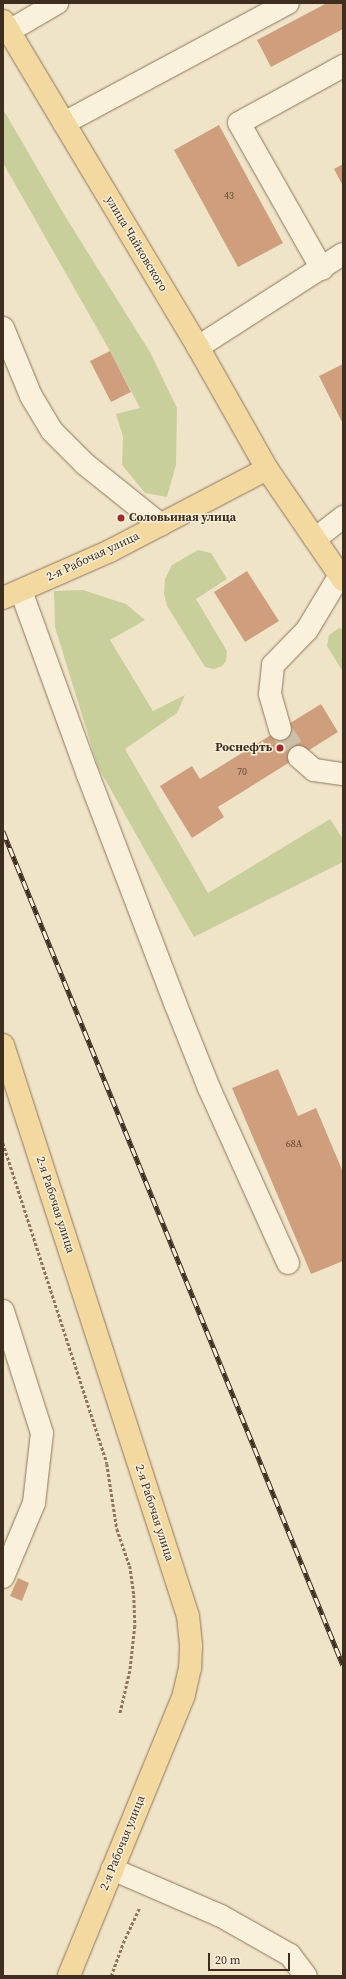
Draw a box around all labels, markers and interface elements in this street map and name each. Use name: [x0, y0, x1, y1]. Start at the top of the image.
house number: 43: [224, 190, 234, 202]
street label: улица Чайковского: [102, 194, 170, 294]
place label: Соловьиная улица: [129, 511, 236, 525]
marker: Соловьиная улица: [116, 513, 126, 523]
street label: 2-я Рабочая улица: [44, 529, 142, 585]
place label: Роснефть: [215, 741, 272, 755]
marker: Роснефть: [275, 743, 285, 753]
house number: 70: [237, 766, 247, 778]
house number: 68А: [286, 1138, 302, 1150]
street label: 2-я Рабочая улица: [33, 1155, 77, 1255]
street label: 2-я Рабочая улица: [132, 1463, 176, 1563]
street label: 2-я Рабочая улица: [97, 1794, 149, 1892]
scale bar: [210, 1945, 292, 1971]
text: 20 m: [215, 1952, 241, 1968]

